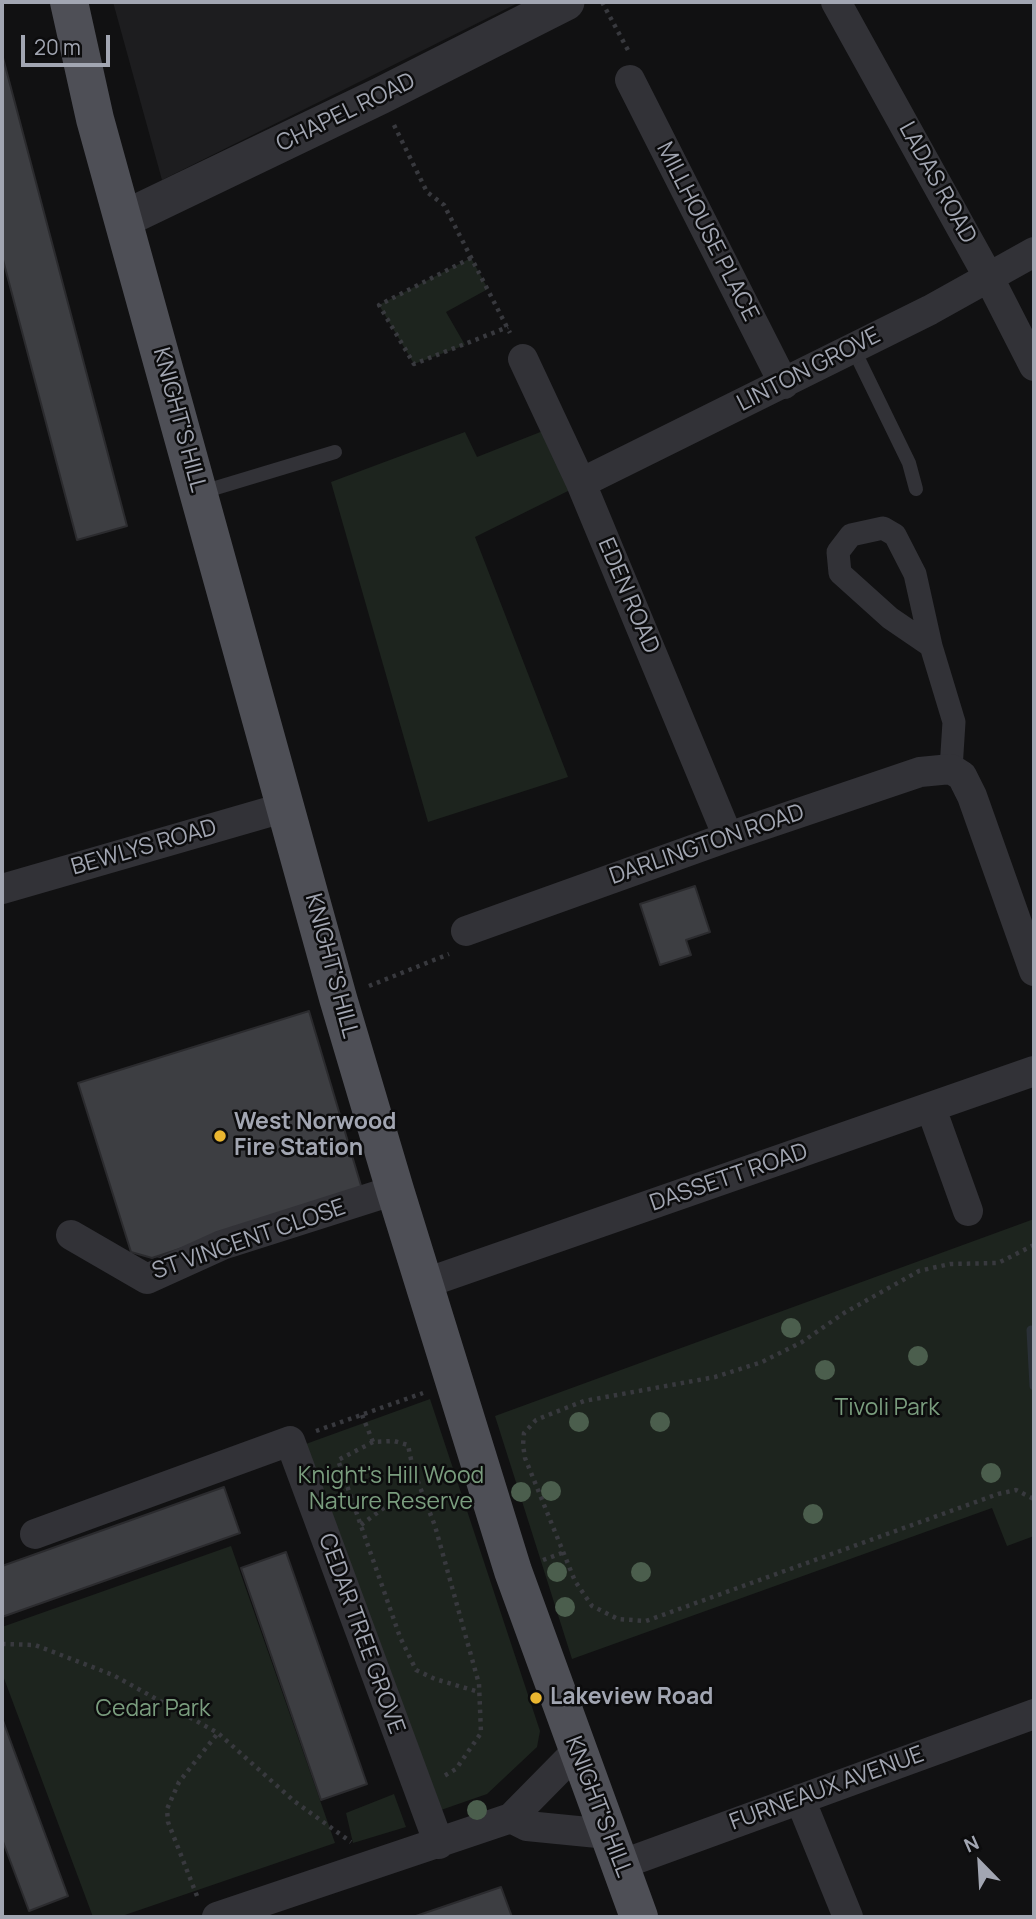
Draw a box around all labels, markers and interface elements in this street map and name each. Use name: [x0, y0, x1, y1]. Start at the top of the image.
scale bar: [24, 21, 114, 65]
text: 20 m: [34, 33, 81, 61]
street label: CHAPEL ROAD: [272, 68, 420, 158]
street label: LADAS ROAD: [892, 117, 982, 249]
street label: MILLHOUSE PLACE: [650, 138, 764, 326]
street label: LINTON GROVE: [733, 322, 885, 418]
street label: KNIGHT'S HILL: [146, 345, 212, 495]
street label: EDEN ROAD: [591, 534, 665, 658]
street label: DARLINGTON ROAD: [606, 799, 808, 891]
street label: BEWLYS ROAD: [68, 814, 220, 882]
street label: KNIGHT'S HILL: [298, 891, 364, 1041]
place label: West Norwood Fire Station: [234, 1109, 396, 1163]
marker: West Norwood Fire Station: [212, 1128, 228, 1144]
street label: DASSETT ROAD: [646, 1138, 812, 1218]
street label: ST VINCENT CLOSE: [149, 1194, 349, 1286]
park label: Tivoli Park: [834, 1395, 940, 1423]
park label: Knight's Hill Wood Nature Reserve: [298, 1463, 484, 1517]
street label: CEDAR TREE GROVE: [312, 1530, 410, 1738]
place label: Lakeview Road: [550, 1684, 713, 1712]
marker: Lakeview Road: [528, 1690, 544, 1706]
park label: Cedar Park: [95, 1696, 211, 1724]
street label: KNIGHT'S HILL: [559, 1733, 637, 1881]
street label: FURNEAUX AVENUE: [726, 1741, 928, 1837]
north arrow: [945, 1828, 1015, 1898]
text: N: [960, 1829, 983, 1858]

